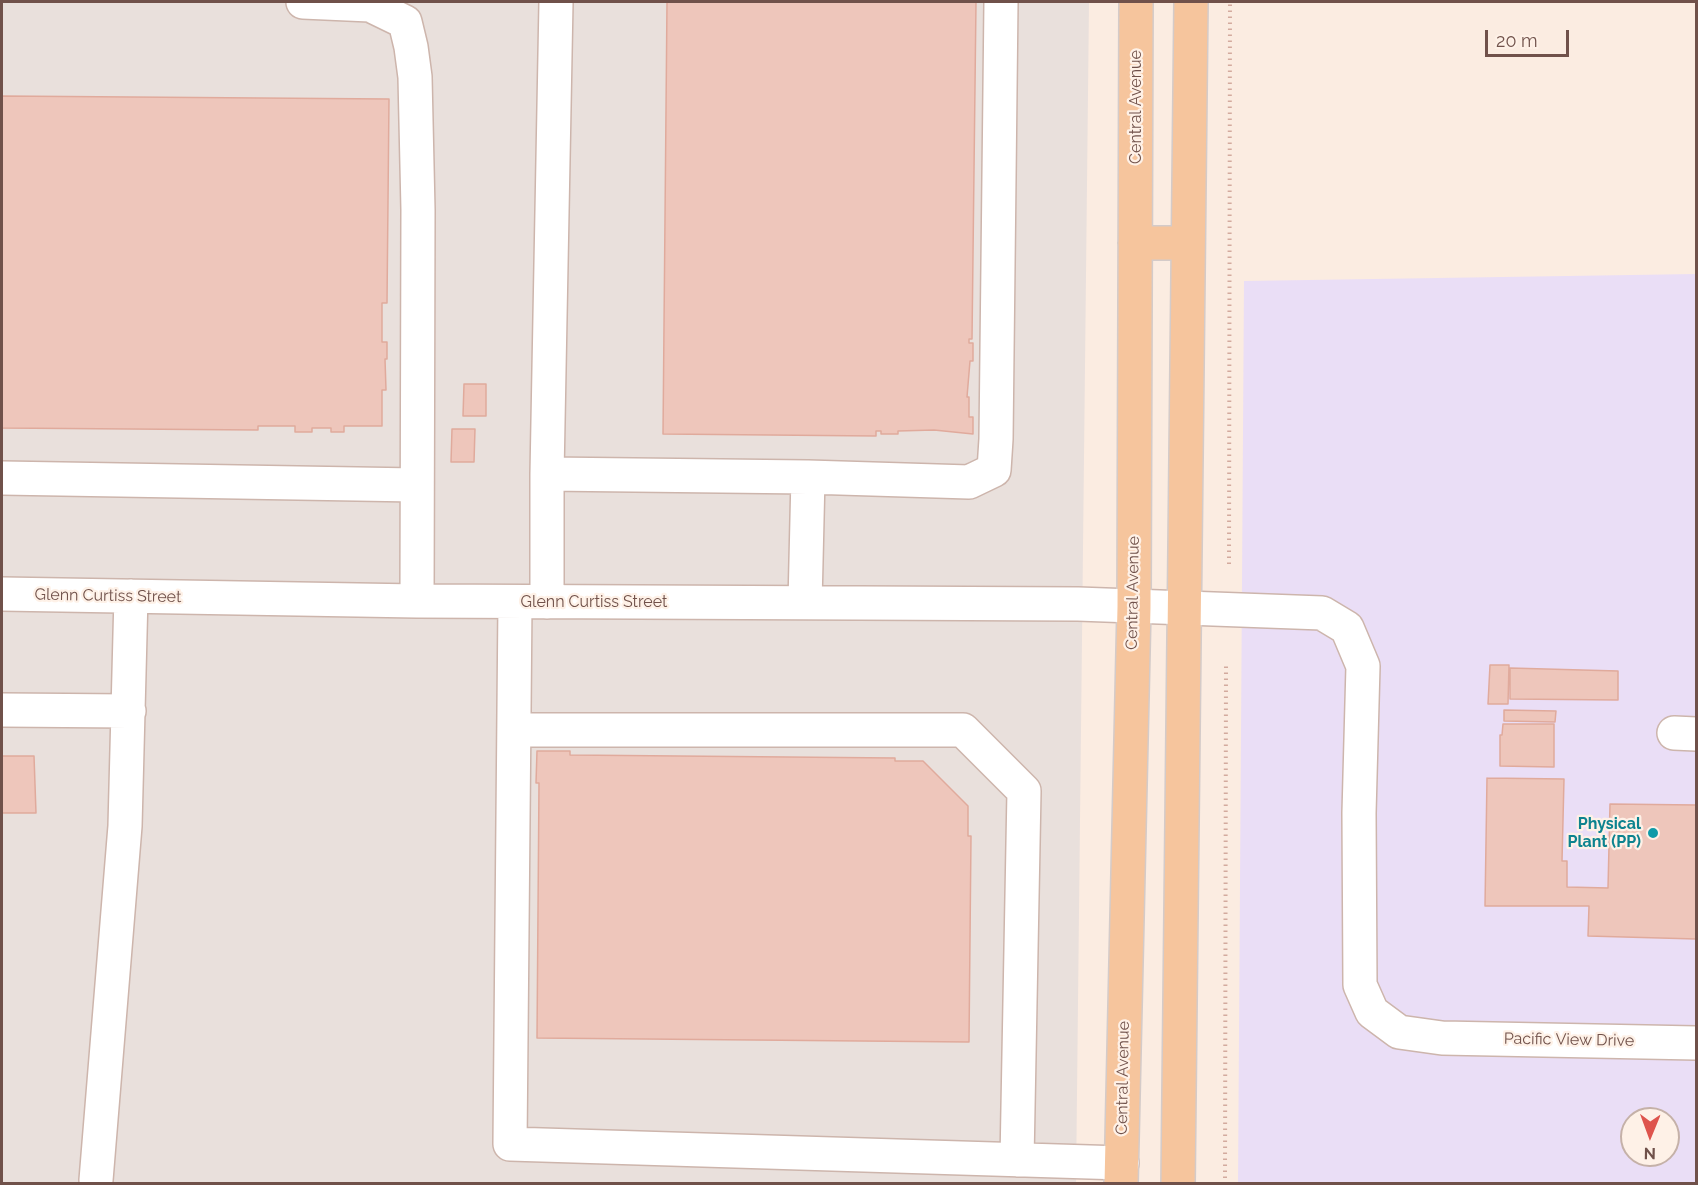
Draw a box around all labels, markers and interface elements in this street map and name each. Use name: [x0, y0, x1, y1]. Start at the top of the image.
scale bar: [1488, 18, 1572, 56]
text: 20 m: [1496, 30, 1538, 51]
street label: Central Avenue: [1126, 50, 1146, 164]
street label: Central Avenue: [1122, 536, 1144, 650]
street label: Glenn Curtiss Street: [34, 585, 182, 607]
street label: Glenn Curtiss Street: [521, 592, 667, 612]
place label: Physical Plant (PP): [1567, 814, 1641, 852]
marker: Physical Plant (PP): [1646, 826, 1660, 840]
street label: Central Avenue: [1112, 1021, 1134, 1135]
street label: Pacific View Drive: [1504, 1029, 1634, 1051]
north arrow: [1620, 1107, 1680, 1167]
text: N: [1643, 1144, 1656, 1163]

